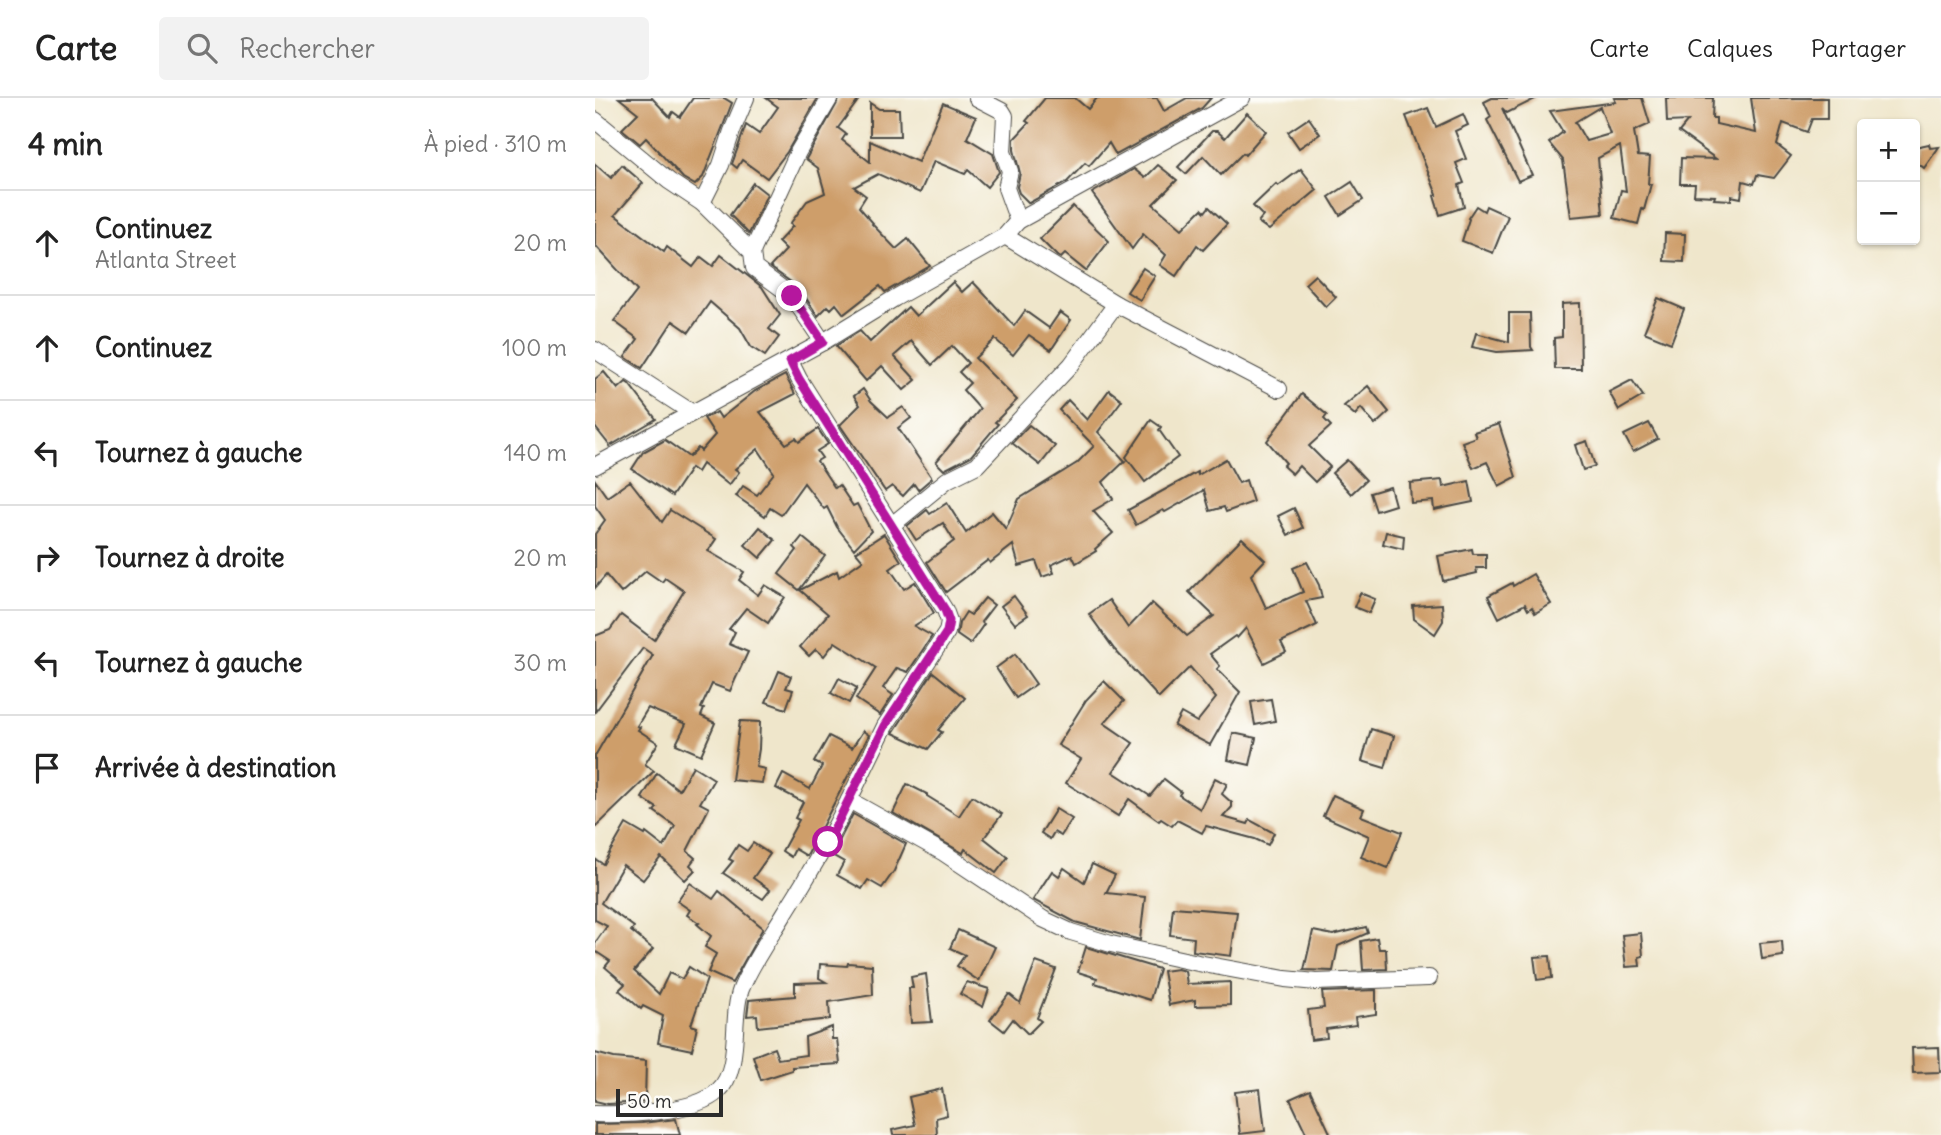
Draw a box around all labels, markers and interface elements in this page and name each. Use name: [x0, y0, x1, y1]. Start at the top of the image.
search box: [159, 17, 649, 80]
text: Carte: [35, 27, 117, 69]
icon: search: [183, 29, 221, 67]
text: Rechercher: [239, 32, 375, 65]
text: Carte: [1589, 33, 1649, 63]
text: Calques: [1687, 33, 1773, 63]
text: Partager: [1811, 33, 1906, 63]
map controls: [1857, 119, 1920, 245]
button: +: [1857, 119, 1920, 182]
text: 4 min: [28, 125, 103, 163]
text: À pied · 310 m: [424, 129, 567, 158]
button: −: [1857, 182, 1920, 245]
text: Continuez: [95, 212, 212, 245]
icon: ahead: [28, 224, 66, 262]
text: 20 m: [514, 228, 567, 257]
text: Atlanta Street: [95, 245, 236, 274]
route end: [776, 280, 807, 311]
icon: ahead: [28, 329, 66, 367]
text: Continuez: [95, 331, 212, 364]
text: 100 m: [502, 333, 567, 362]
icon: left: [28, 434, 66, 472]
text: Tournez à gauche: [95, 436, 303, 469]
text: 140 m: [504, 438, 567, 467]
icon: right: [28, 539, 66, 577]
text: Tournez à droite: [95, 541, 285, 574]
text: 20 m: [514, 543, 567, 572]
icon: left: [28, 644, 66, 682]
text: Tournez à gauche: [95, 646, 303, 679]
text: 30 m: [513, 648, 567, 677]
icon: arrive: [28, 749, 66, 787]
text: Arrivée à destination: [95, 751, 336, 784]
route start: [812, 826, 843, 857]
scale bar: [616, 1086, 723, 1118]
text: 50 m: [627, 1089, 672, 1113]

